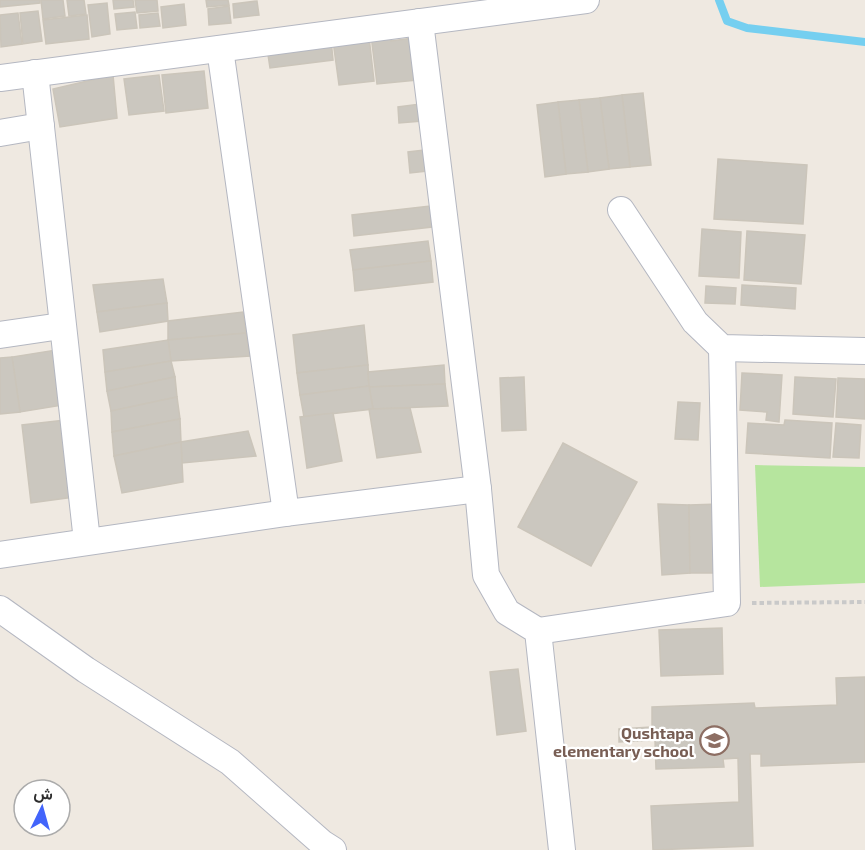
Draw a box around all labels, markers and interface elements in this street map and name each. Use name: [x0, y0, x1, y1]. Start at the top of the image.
place label: Qushtapa elementary school: [553, 723, 695, 761]
school or university icon: Qushtapa elementary school: [699, 725, 731, 757]
north arrow: [12, 778, 72, 838]
text: ش: [33, 782, 54, 804]

